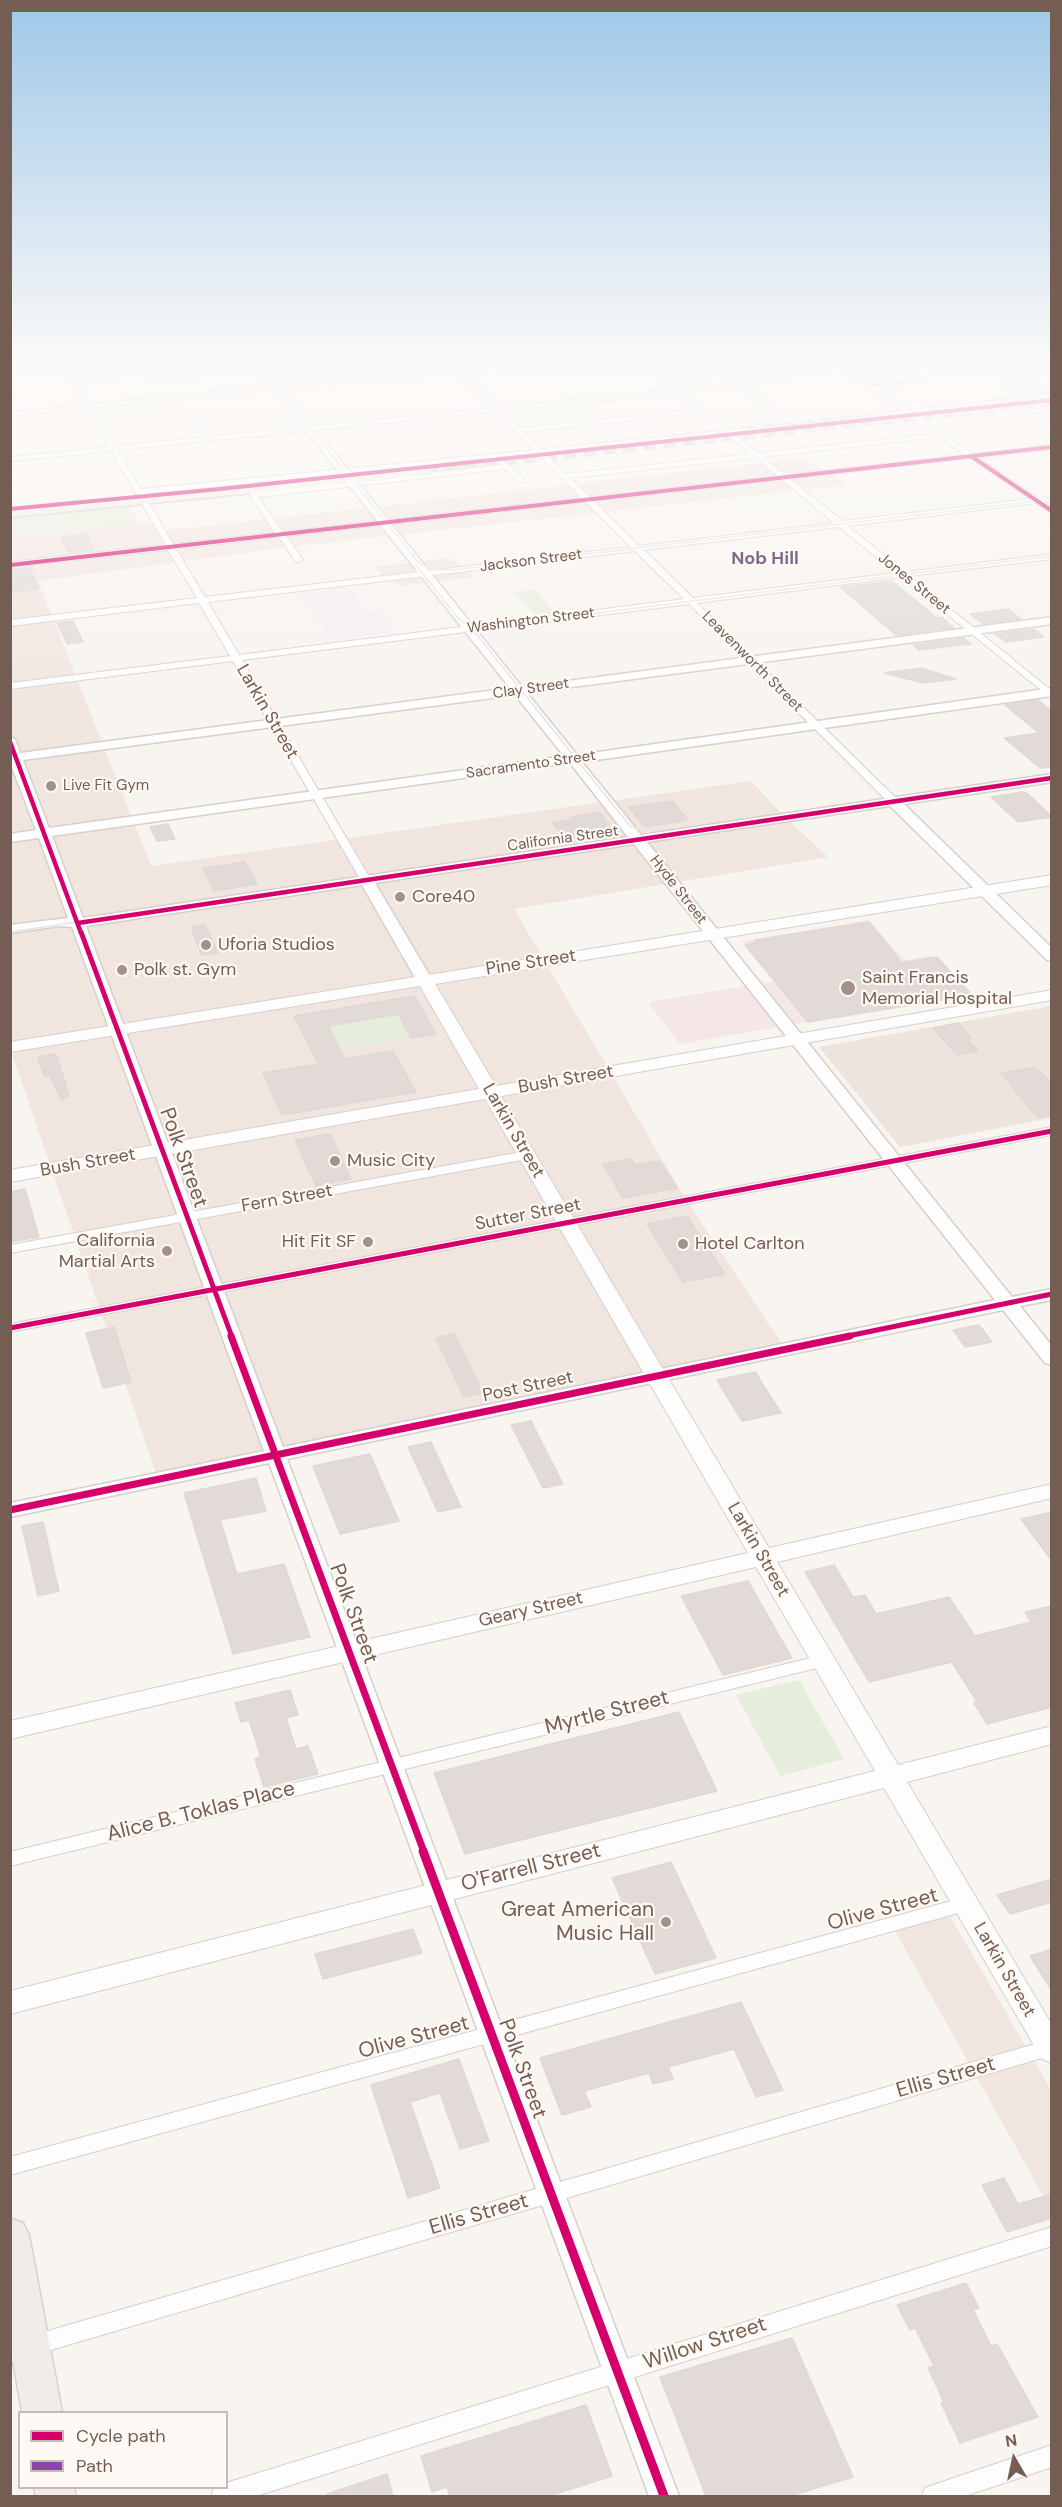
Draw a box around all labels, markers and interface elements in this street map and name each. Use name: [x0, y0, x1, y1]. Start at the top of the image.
street label: Jackson Street: [479, 546, 583, 576]
district label: Nob Hill: [731, 548, 799, 570]
street label: Jones Street: [874, 549, 954, 619]
street label: Washington Street: [466, 604, 596, 638]
street label: Leavenworth Street: [698, 608, 806, 716]
street label: Larkin Street: [231, 661, 303, 763]
street label: Clay Street: [492, 675, 570, 703]
street label: Sacramento Street: [465, 747, 597, 783]
place label: Live Fit Gym: [63, 777, 149, 795]
marker: Live Fit Gym: [44, 779, 58, 793]
street label: California Street: [506, 822, 620, 856]
street label: Hyde Street: [646, 852, 710, 928]
place label: Core40: [412, 886, 475, 908]
marker: Core40: [393, 890, 407, 904]
place label: Uforia Studios: [218, 934, 335, 956]
marker: Uforia Studios: [199, 938, 213, 952]
street label: Pine Street: [484, 945, 578, 981]
place label: Polk st. Gym: [134, 959, 236, 981]
marker: Polk st. Gym: [115, 963, 129, 977]
place label: Saint Francis Memorial Hospital: [862, 967, 1012, 1010]
marker: Saint Francis Memorial Hospital: [839, 979, 857, 997]
street label: Bush Street: [517, 1061, 615, 1099]
street label: Larkin Street: [477, 1080, 549, 1182]
street label: Polk Street: [153, 1105, 213, 1211]
street label: Bush Street: [39, 1144, 137, 1182]
place label: Music City: [347, 1150, 435, 1172]
marker: Music City: [328, 1154, 342, 1168]
street label: Fern Street: [240, 1180, 334, 1218]
street label: Sutter Street: [473, 1194, 583, 1236]
place label: California Martial Arts: [59, 1230, 155, 1272]
place label: Hit Fit SF: [282, 1231, 356, 1253]
place label: Hotel Carlton: [695, 1233, 805, 1255]
marker: Hit Fit SF: [361, 1235, 375, 1249]
marker: Hotel Carlton: [676, 1237, 690, 1251]
marker: California Martial Arts: [160, 1244, 174, 1258]
street label: Post Street: [481, 1367, 575, 1407]
street label: Larkin Street: [722, 1499, 794, 1601]
street label: Polk Street: [323, 1561, 383, 1667]
street label: Geary Street: [477, 1588, 585, 1632]
street label: Myrtle Street: [542, 1685, 672, 1741]
street label: Alice B. Toklas Place: [104, 1776, 298, 1848]
street label: O'Farrell Street: [459, 1838, 603, 1898]
street label: Olive Street: [825, 1883, 941, 1937]
place label: Great American Music Hall: [501, 1897, 654, 1947]
marker: Great American Music Hall: [659, 1915, 673, 1929]
street label: Larkin Street: [968, 1919, 1040, 2021]
street label: Olive Street: [356, 2011, 472, 2065]
street label: Polk Street: [492, 2016, 552, 2122]
street label: Ellis Street: [894, 2052, 998, 2104]
street label: Ellis Street: [427, 2189, 531, 2241]
street label: Willow Street: [640, 2312, 770, 2376]
legend: [18, 2411, 228, 2489]
text: Cycle path: [76, 2424, 166, 2448]
north arrow: [984, 2429, 1044, 2489]
text: N: [1004, 2429, 1019, 2452]
text: Path: [76, 2454, 113, 2478]

